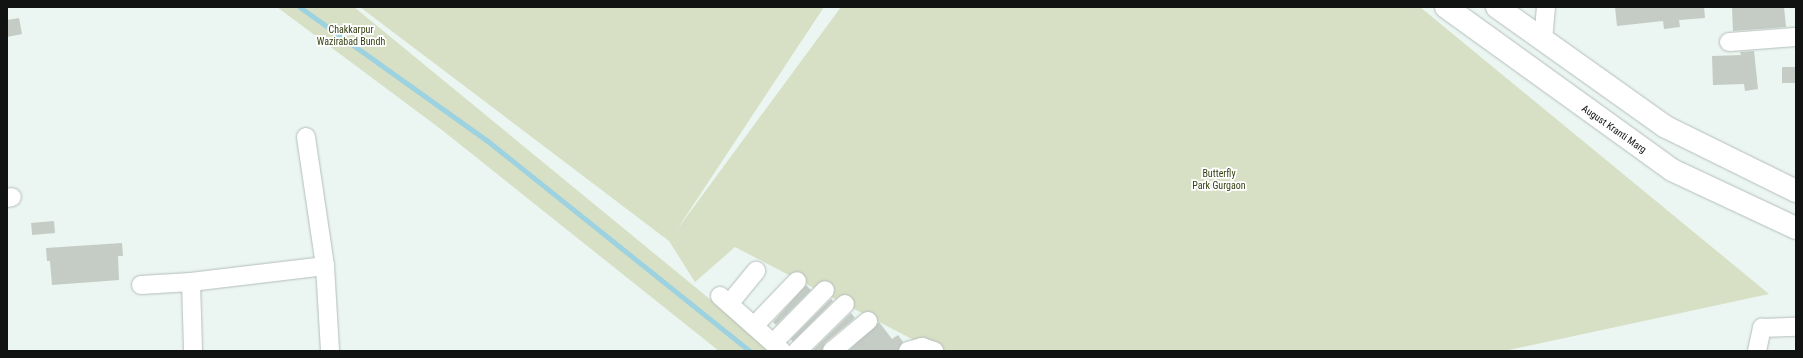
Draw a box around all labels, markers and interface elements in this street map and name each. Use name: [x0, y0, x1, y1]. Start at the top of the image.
park label: Chakkarpur Wazirabad Bundh: [317, 23, 385, 46]
street label: August Kranti Marg: [1579, 102, 1649, 156]
park label: Butterfly Park Gurgaon: [1192, 167, 1246, 190]

